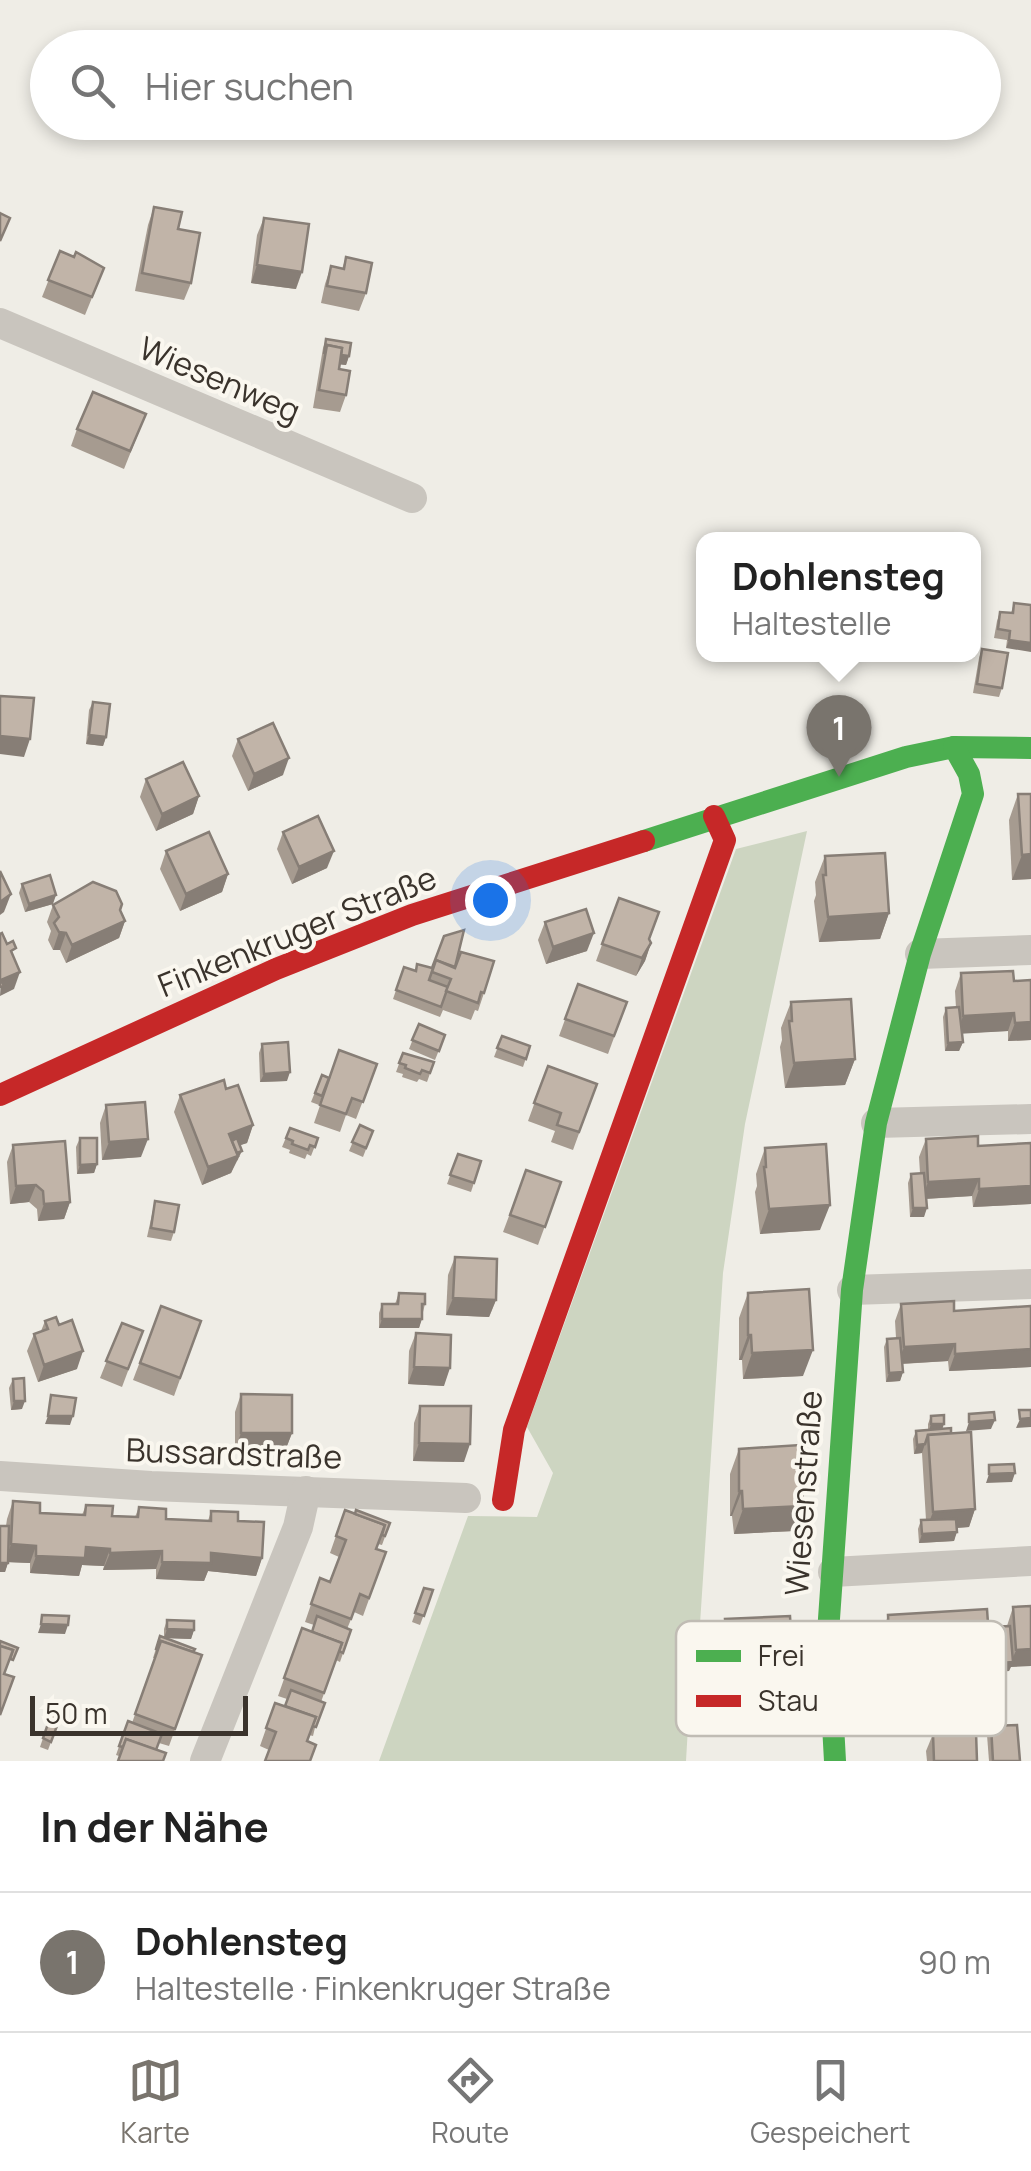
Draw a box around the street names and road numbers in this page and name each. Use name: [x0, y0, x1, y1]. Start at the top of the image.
street label: Wiesenweg: [133, 325, 307, 433]
street label: Finkenkruger Straße: [151, 855, 443, 1007]
street label: Wiesenstraße: [774, 1389, 832, 1597]
street label: Bussardstraße: [125, 1427, 343, 1479]

